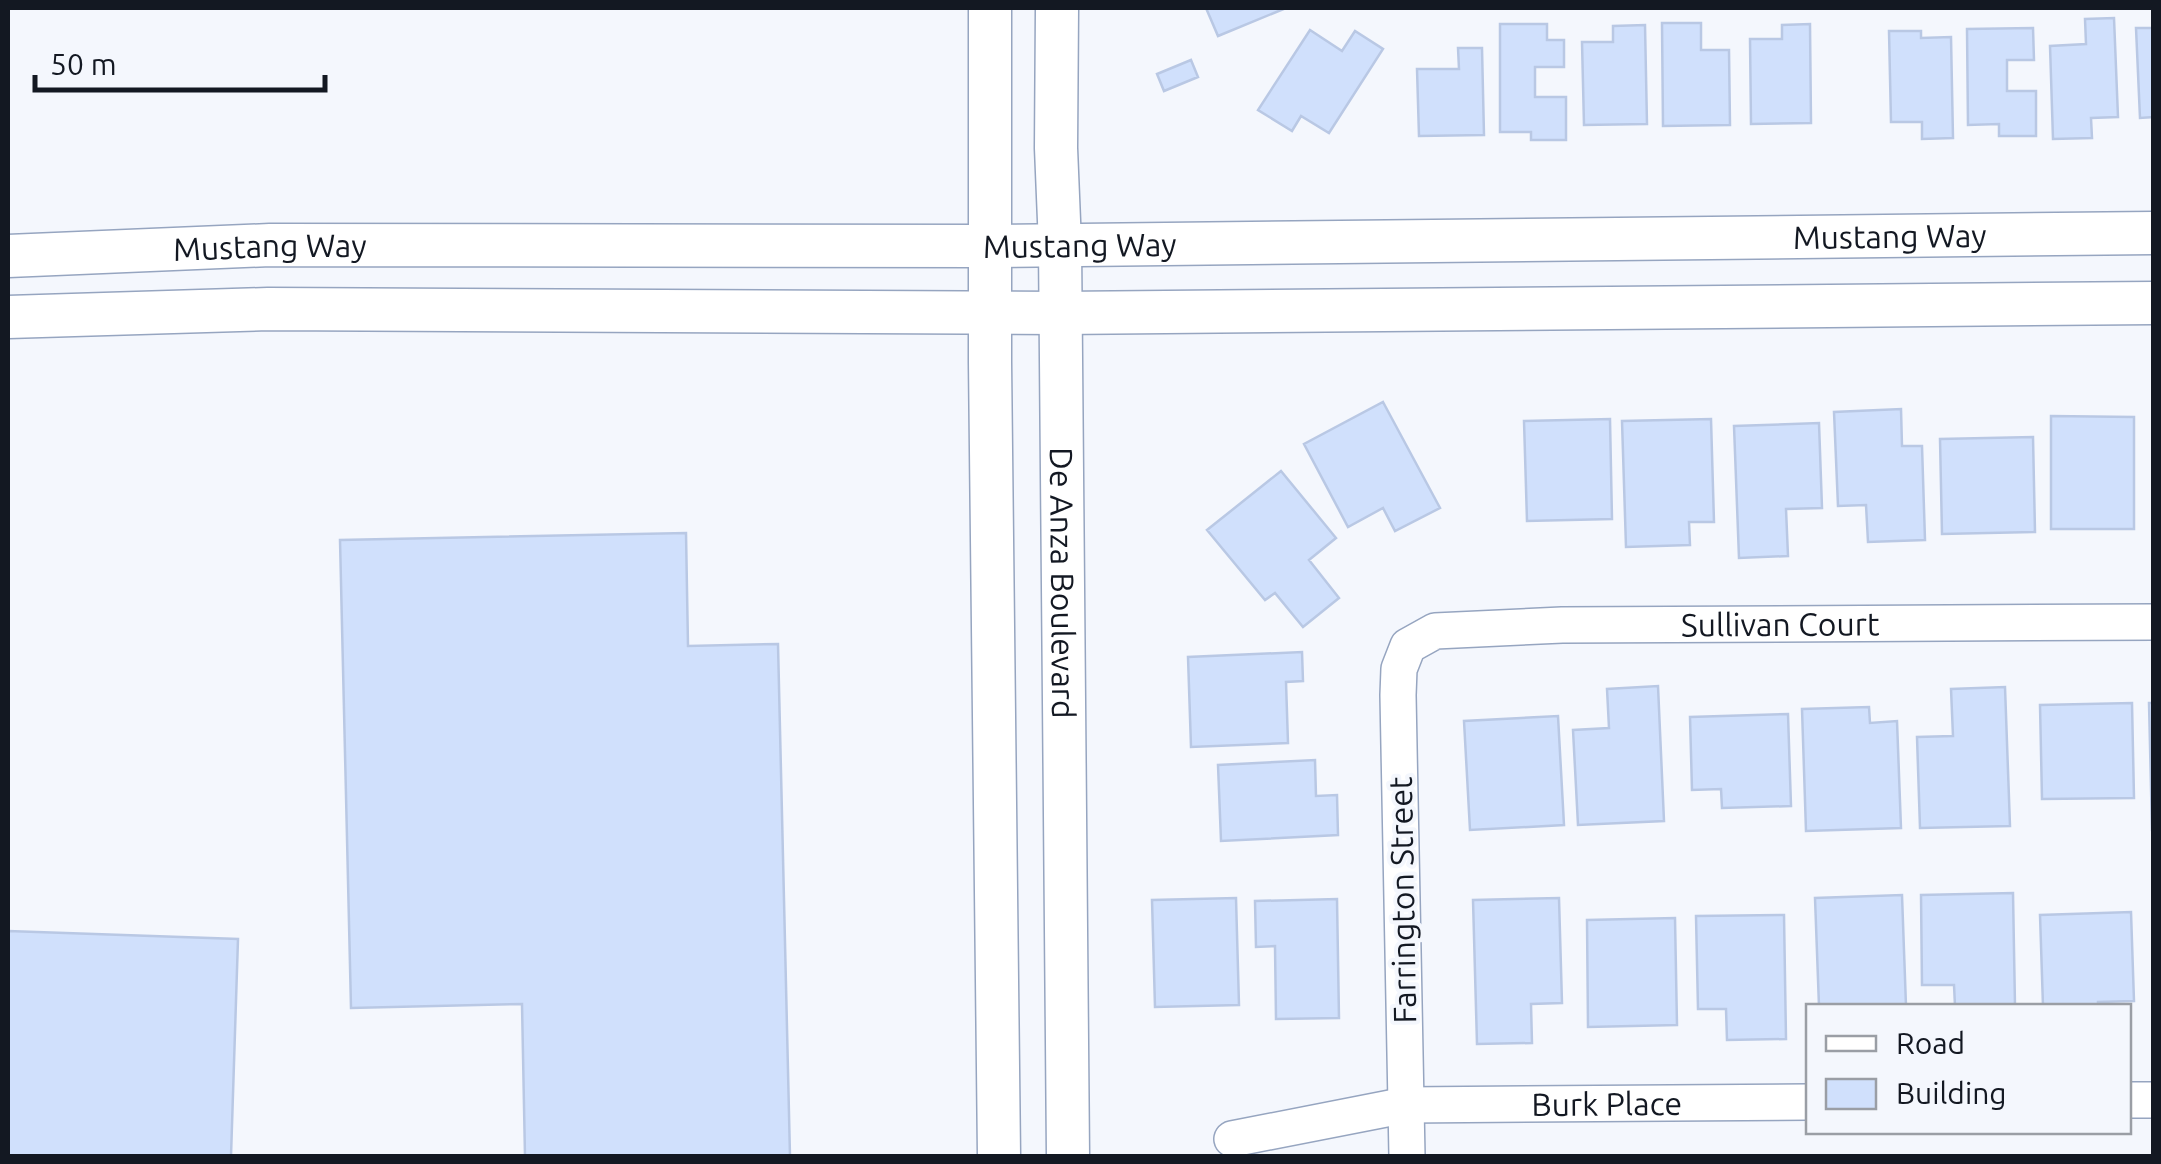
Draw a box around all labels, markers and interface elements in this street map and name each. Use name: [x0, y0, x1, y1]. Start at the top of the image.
scale bar: [35, 30, 325, 92]
text: 50 m: [50, 47, 117, 81]
street label: Mustang Way: [1793, 217, 1987, 255]
street label: Mustang Way: [983, 226, 1177, 264]
street label: Mustang Way: [172, 227, 367, 267]
street label: De Anza Boulevard: [1044, 447, 1082, 719]
street label: Sullivan Court: [1681, 605, 1880, 642]
street label: Farrington Street: [1382, 776, 1422, 1024]
legend: [1806, 1004, 2131, 1134]
text: Road: [1896, 1026, 1965, 1060]
text: Building: [1896, 1076, 2007, 1110]
street label: Burk Place: [1531, 1085, 1682, 1122]

